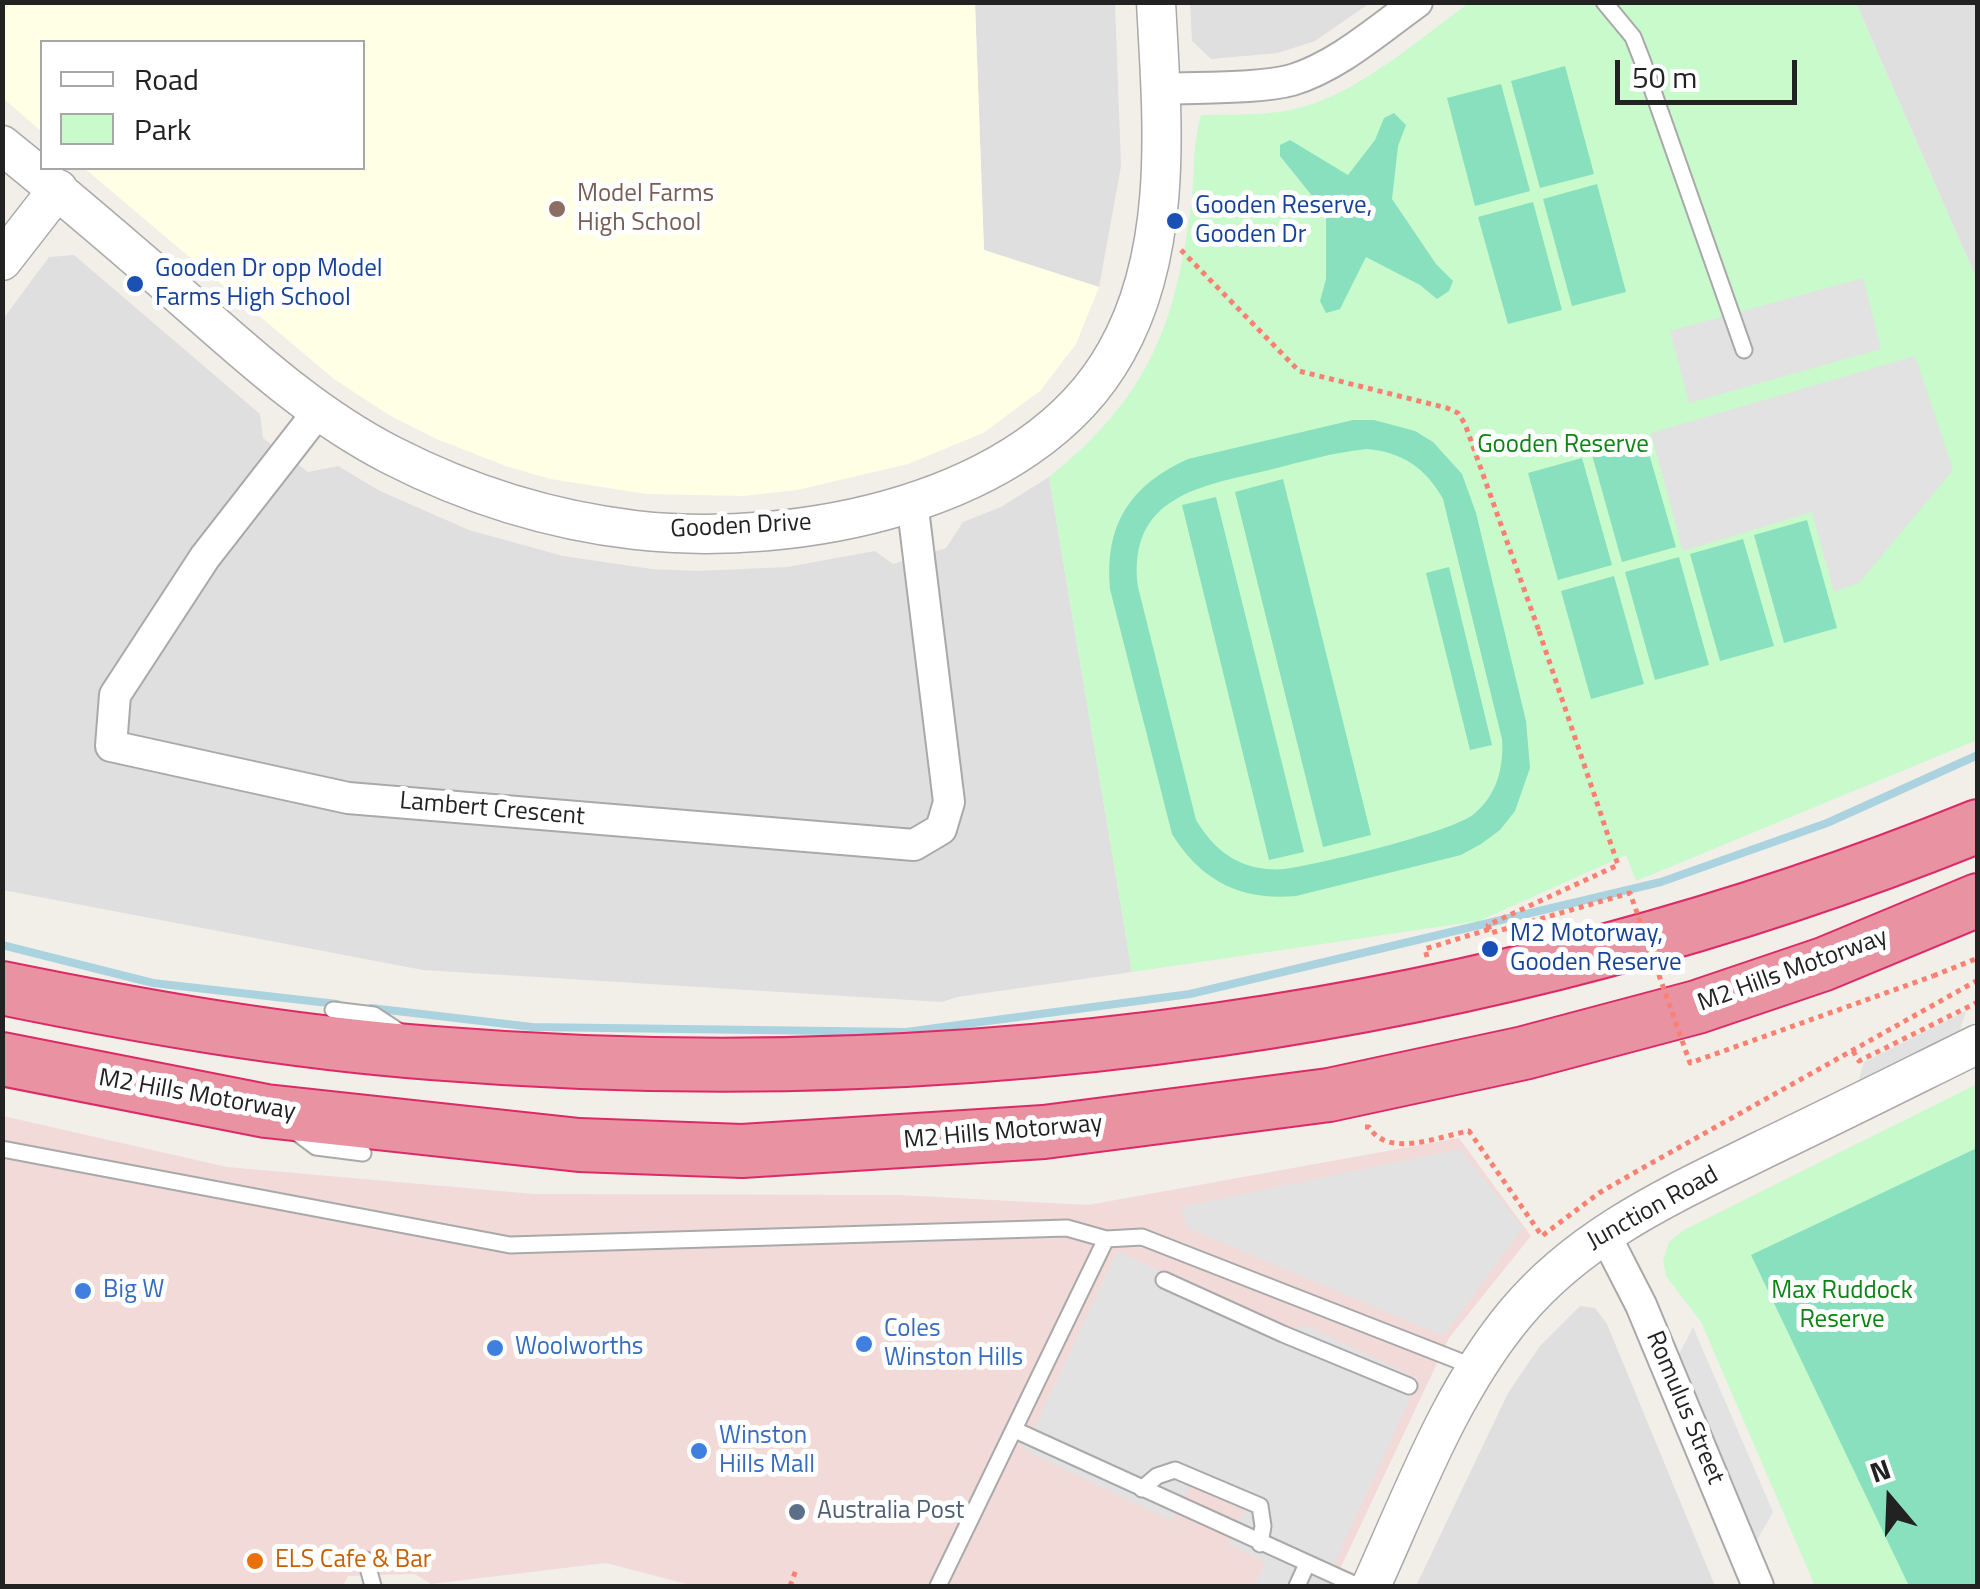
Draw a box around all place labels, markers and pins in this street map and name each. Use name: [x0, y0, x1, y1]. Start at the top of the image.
place label: Model Farms High School: [577, 180, 714, 239]
place label: Gooden Reserve, Gooden Dr: [1195, 192, 1372, 251]
marker: Model Farms High School: [546, 198, 568, 220]
marker: Gooden Reserve, Gooden Dr: [1164, 210, 1186, 232]
place label: Gooden Dr opp Model Farms High School: [155, 255, 383, 314]
marker: Gooden Dr opp Model Farms High School: [124, 273, 146, 295]
place label: M2 Motorway, Gooden Reserve: [1510, 920, 1682, 979]
marker: M2 Motorway, Gooden Reserve: [1479, 938, 1501, 960]
place label: Big W: [103, 1276, 164, 1306]
marker: Big W: [72, 1280, 94, 1302]
place label: Coles Winston Hills: [884, 1315, 1023, 1374]
place label: Woolworths: [515, 1333, 643, 1363]
marker: Coles Winston Hills: [853, 1333, 875, 1355]
marker: Woolworths: [484, 1337, 506, 1359]
place label: Winston Hills Mall: [719, 1422, 815, 1481]
marker: Winston Hills Mall: [688, 1440, 710, 1462]
place label: Australia Post: [817, 1497, 964, 1527]
marker: Australia Post: [786, 1501, 808, 1523]
place label: ELS Cafe & Bar: [275, 1546, 431, 1576]
marker: ELS Cafe & Bar: [244, 1550, 266, 1572]

